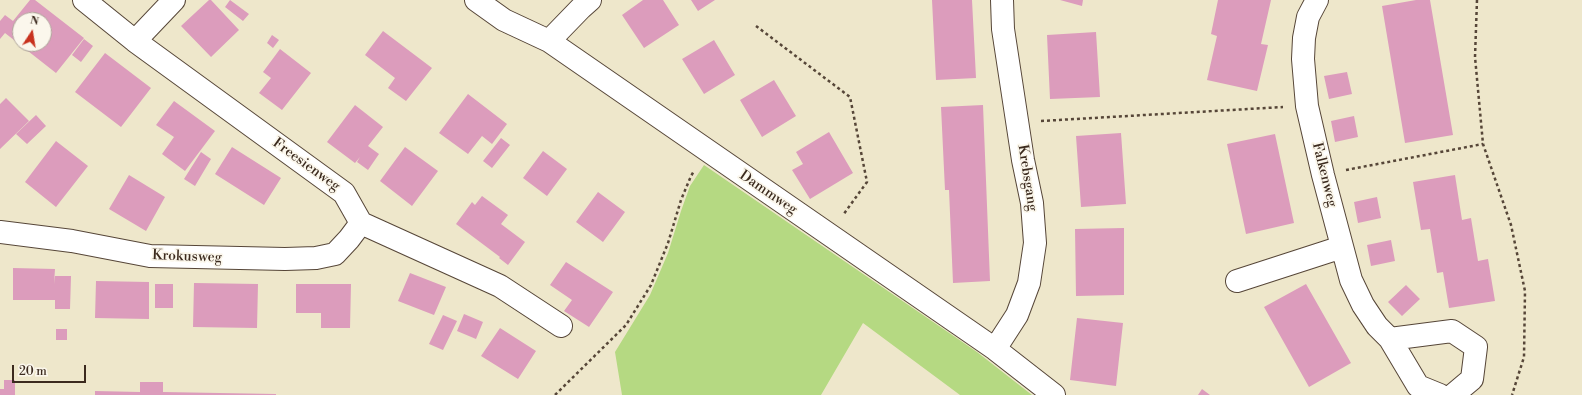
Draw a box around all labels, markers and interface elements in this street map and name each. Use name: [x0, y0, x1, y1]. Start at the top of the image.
north arrow: [12, 12, 52, 52]
text: N: [29, 13, 40, 29]
street label: Freesienweg: [269, 135, 343, 195]
street label: Falkenweg: [1308, 141, 1340, 209]
street label: Krebsgang: [1013, 143, 1041, 213]
street label: Dammweg: [736, 167, 800, 219]
street label: Krokusweg: [152, 247, 222, 267]
scale bar: [14, 357, 88, 383]
text: 20 m: [19, 364, 47, 379]

